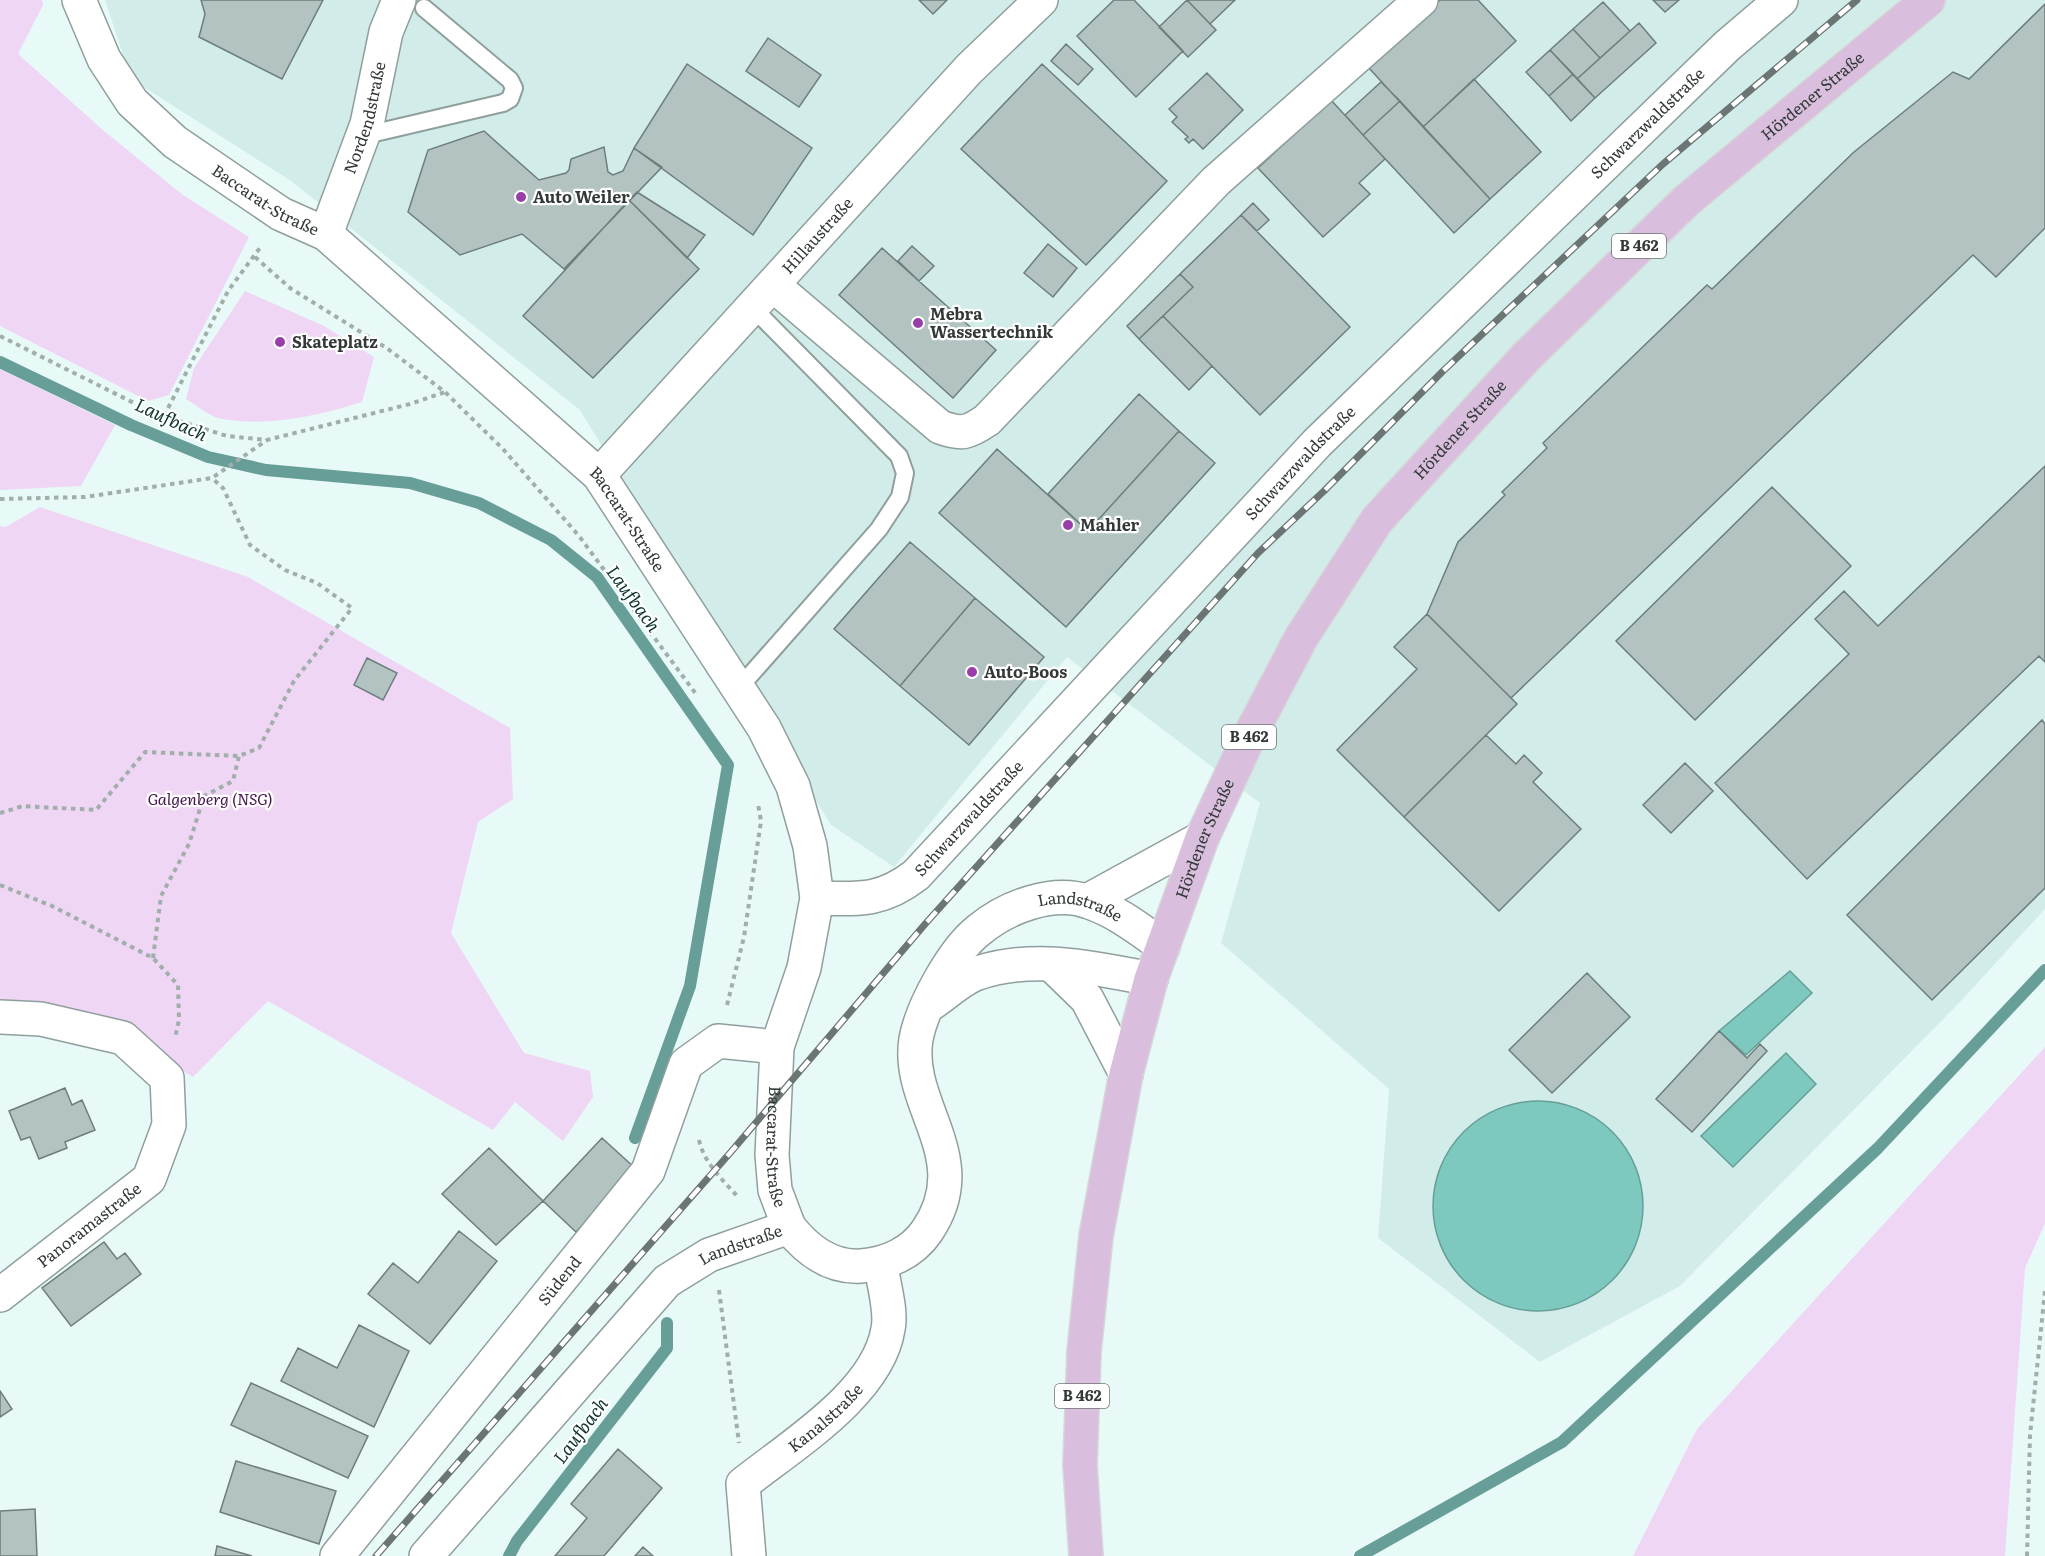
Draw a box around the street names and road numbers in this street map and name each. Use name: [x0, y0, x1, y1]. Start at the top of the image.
street label: Hördener Straße: [1755, 45, 1869, 145]
street label: Nordendstraße: [337, 59, 391, 177]
street label: Schwarzwaldstraße: [1584, 61, 1709, 183]
street label: Baccarat-Straße: [208, 158, 323, 241]
street label: Hillaustraße: [775, 191, 858, 279]
road number: B 462: [1612, 234, 1666, 258]
street label: Hördener Straße: [1407, 373, 1511, 484]
street label: Schwarzwaldstraße: [1239, 399, 1360, 525]
street label: Baccarat-Straße: [585, 460, 672, 576]
road number: B 462: [1222, 725, 1276, 749]
street label: Schwarzwaldstraße: [908, 754, 1028, 881]
street label: Hördener Straße: [1168, 774, 1239, 902]
street label: Landstraße: [1035, 885, 1127, 927]
street label: Baccarat-Straße: [761, 1085, 793, 1210]
street label: Panoramastraße: [31, 1176, 146, 1273]
street label: Landstraße: [693, 1217, 785, 1270]
street label: Südend: [531, 1250, 586, 1310]
street label: Kanalstraße: [782, 1377, 868, 1457]
road number: B 462: [1055, 1384, 1109, 1408]

